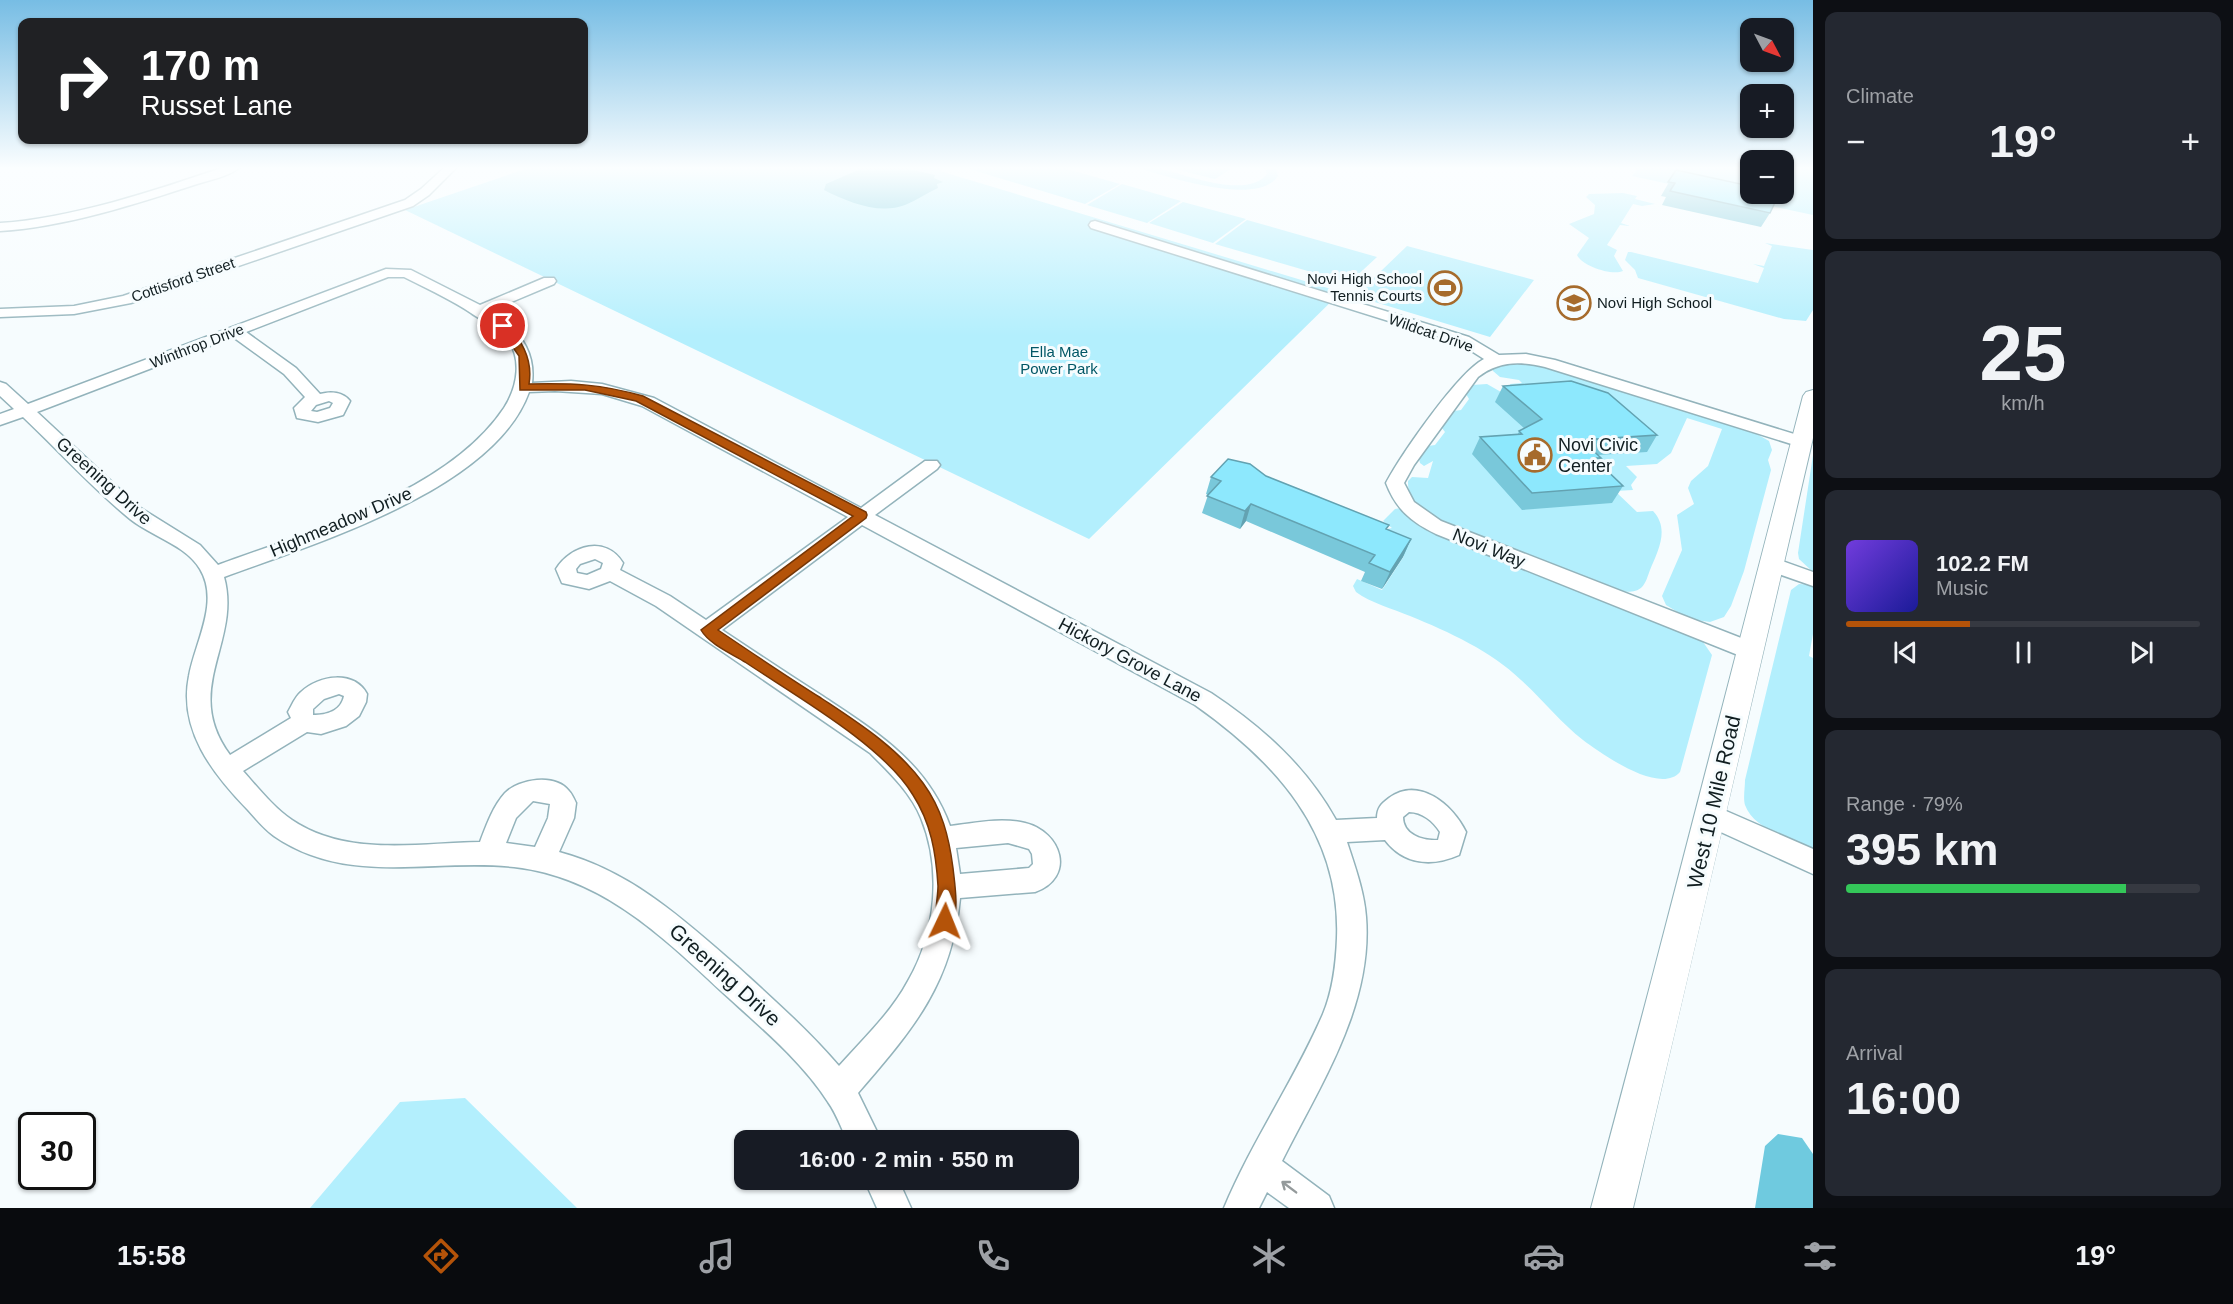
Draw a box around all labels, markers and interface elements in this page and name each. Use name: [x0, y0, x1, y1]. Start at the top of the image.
north arrow: [1740, 18, 1794, 72]
map controls: [1740, 18, 1794, 204]
icon: right: [42, 42, 120, 120]
text: 170 m: [141, 42, 260, 89]
button: +: [1740, 84, 1794, 138]
text: Climate: [1846, 85, 1914, 107]
text: Russet Lane: [141, 91, 293, 121]
text: 19°: [1989, 116, 2057, 167]
text: −: [1846, 123, 1865, 160]
text: +: [2181, 123, 2200, 160]
button: −: [1740, 150, 1794, 204]
street label: Cottisford Street: [129, 254, 238, 305]
place label: Novi High School Tennis Courts: [1307, 270, 1422, 304]
sports icon: Novi High School Tennis Courts: [1427, 270, 1463, 306]
school or university icon: Novi High School: [1556, 285, 1592, 321]
place label: Novi High School: [1597, 294, 1712, 311]
pin: [477, 300, 528, 351]
icon: arrive: [486, 309, 519, 342]
text: 25: [1980, 309, 2066, 397]
street label: Wildcat Drive: [1387, 310, 1476, 355]
street label: Winthrop Drive: [147, 320, 246, 371]
park label: Ella Mae Power Park: [1020, 343, 1098, 377]
text: km/h: [2001, 392, 2045, 414]
street label: Greening Drive: [52, 433, 156, 529]
place label: Novi Civic Center: [1558, 435, 1638, 476]
public building icon: Novi Civic Center: [1517, 437, 1553, 473]
street label: Highmeadow Drive: [267, 483, 415, 561]
street label: Novi Way: [1450, 524, 1528, 572]
text: 102.2 FM: [1936, 551, 2029, 576]
text: Music: [1936, 577, 1988, 599]
street label: Hickory Grove Lane: [1055, 614, 1205, 706]
icon: previous: [1889, 636, 1922, 669]
icon: pause: [2007, 636, 2040, 669]
icon: next: [2125, 636, 2158, 669]
street label: West 10 Mile Road: [1682, 713, 1745, 891]
text: Range · 79%: [1846, 793, 1963, 815]
text: 395 km: [1846, 824, 1999, 875]
position arrow: [913, 889, 977, 953]
street label: Greening Drive: [665, 919, 786, 1030]
text: Arrival: [1846, 1042, 1903, 1064]
text: 16:00: [1846, 1073, 1961, 1124]
speed limit sign: 30: [18, 1112, 96, 1190]
text: 16:00 · 2 min · 550 m: [799, 1147, 1014, 1172]
one-way arrow: [1281, 1180, 1297, 1193]
icon: directions: [420, 1235, 462, 1277]
icon: music: [696, 1235, 738, 1277]
icon: phone: [972, 1235, 1014, 1277]
icon: climate: [1248, 1235, 1290, 1277]
icon: car: [1523, 1235, 1565, 1277]
icon: filters: [1799, 1235, 1841, 1277]
text: 15:58: [117, 1241, 186, 1271]
text: 19°: [2075, 1241, 2116, 1271]

